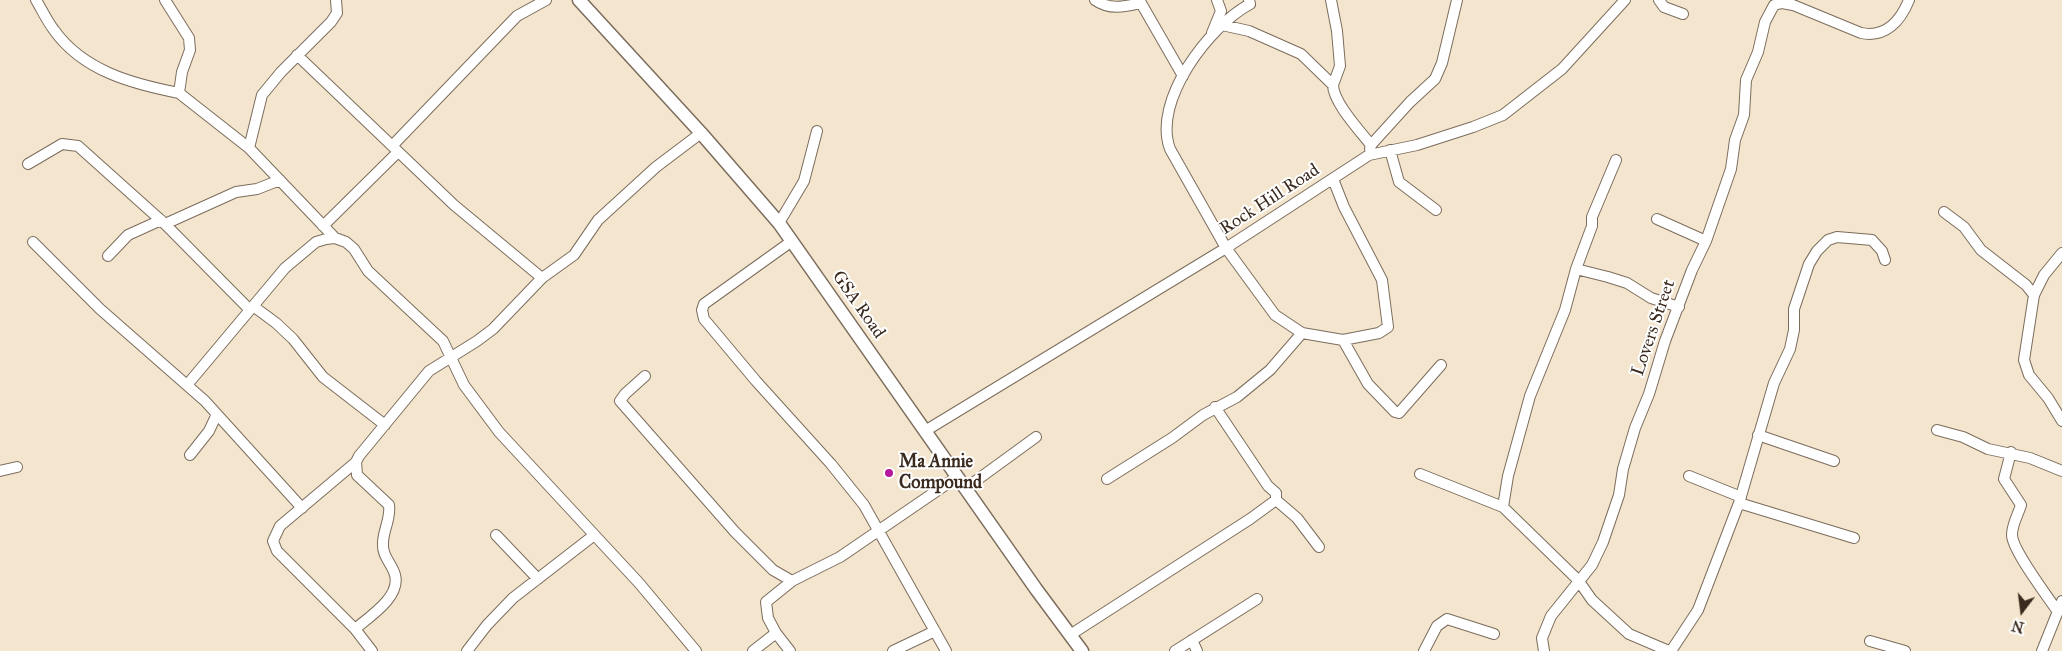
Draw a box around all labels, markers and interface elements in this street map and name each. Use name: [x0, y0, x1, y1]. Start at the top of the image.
street label: Rock Hill Road: [1216, 160, 1324, 240]
street label: GSA Road: [827, 267, 889, 343]
street label: Lovers Street: [1627, 277, 1681, 379]
place label: Ma Annie Compound: [899, 452, 982, 494]
marker: Ma Annie Compound: [883, 467, 895, 479]
north arrow: [1997, 586, 2047, 636]
text: N: [2010, 616, 2026, 636]

